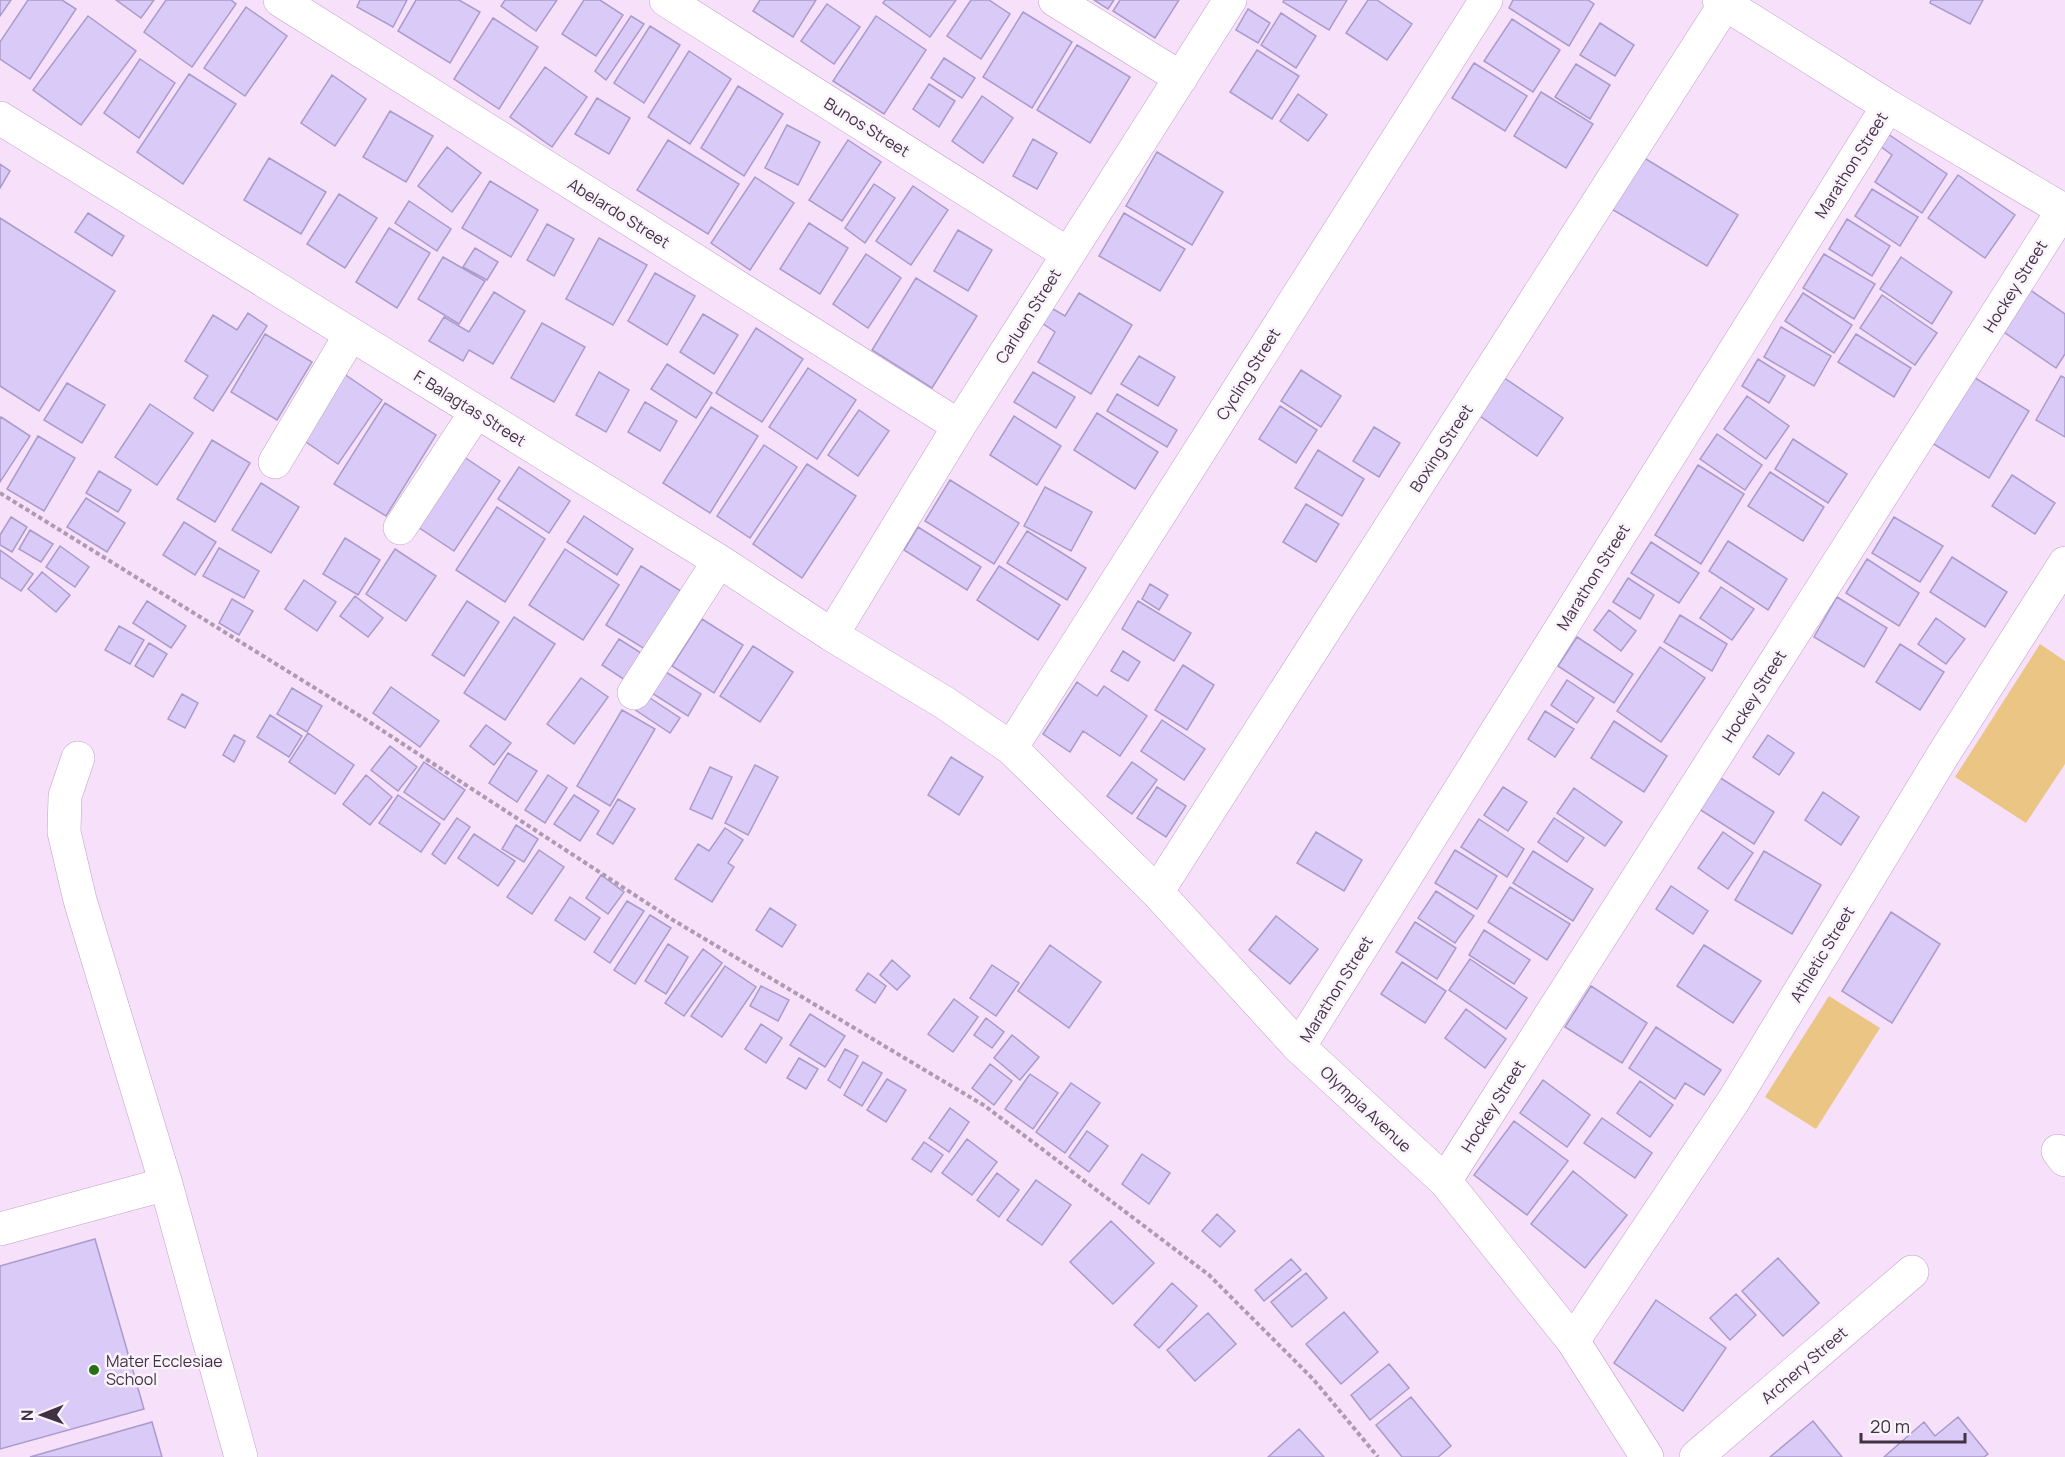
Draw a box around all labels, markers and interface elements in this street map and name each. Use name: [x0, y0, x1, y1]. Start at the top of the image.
street label: Bunos Street: [820, 92, 914, 162]
street label: Marathon Street: [1809, 108, 1893, 222]
street label: Abelardo Street: [564, 173, 674, 253]
street label: Hockey Street: [1978, 236, 2052, 336]
street label: Carluen Street: [990, 264, 1066, 368]
street label: Cycling Street: [1211, 324, 1285, 424]
street label: F. Balagtas Street: [410, 365, 530, 451]
street label: Boxing Street: [1404, 400, 1478, 496]
street label: Marathon Street: [1551, 520, 1635, 634]
street label: Hockey Street: [1717, 646, 1791, 746]
street label: Athletic Street: [1785, 902, 1859, 1006]
street label: Marathon Street: [1294, 932, 1378, 1046]
street label: Hockey Street: [1456, 1056, 1530, 1156]
street label: Olympia Avenue: [1316, 1061, 1416, 1157]
street label: Archery Street: [1756, 1321, 1852, 1409]
place label: Mater Ecclesiae School: [106, 1350, 223, 1390]
marker: Mater Ecclesiae School: [87, 1363, 101, 1377]
north arrow: [12, 1385, 72, 1445]
scale bar: [1861, 1406, 1964, 1444]
text: N: [16, 1409, 38, 1421]
text: 20 m: [1870, 1414, 1910, 1438]

